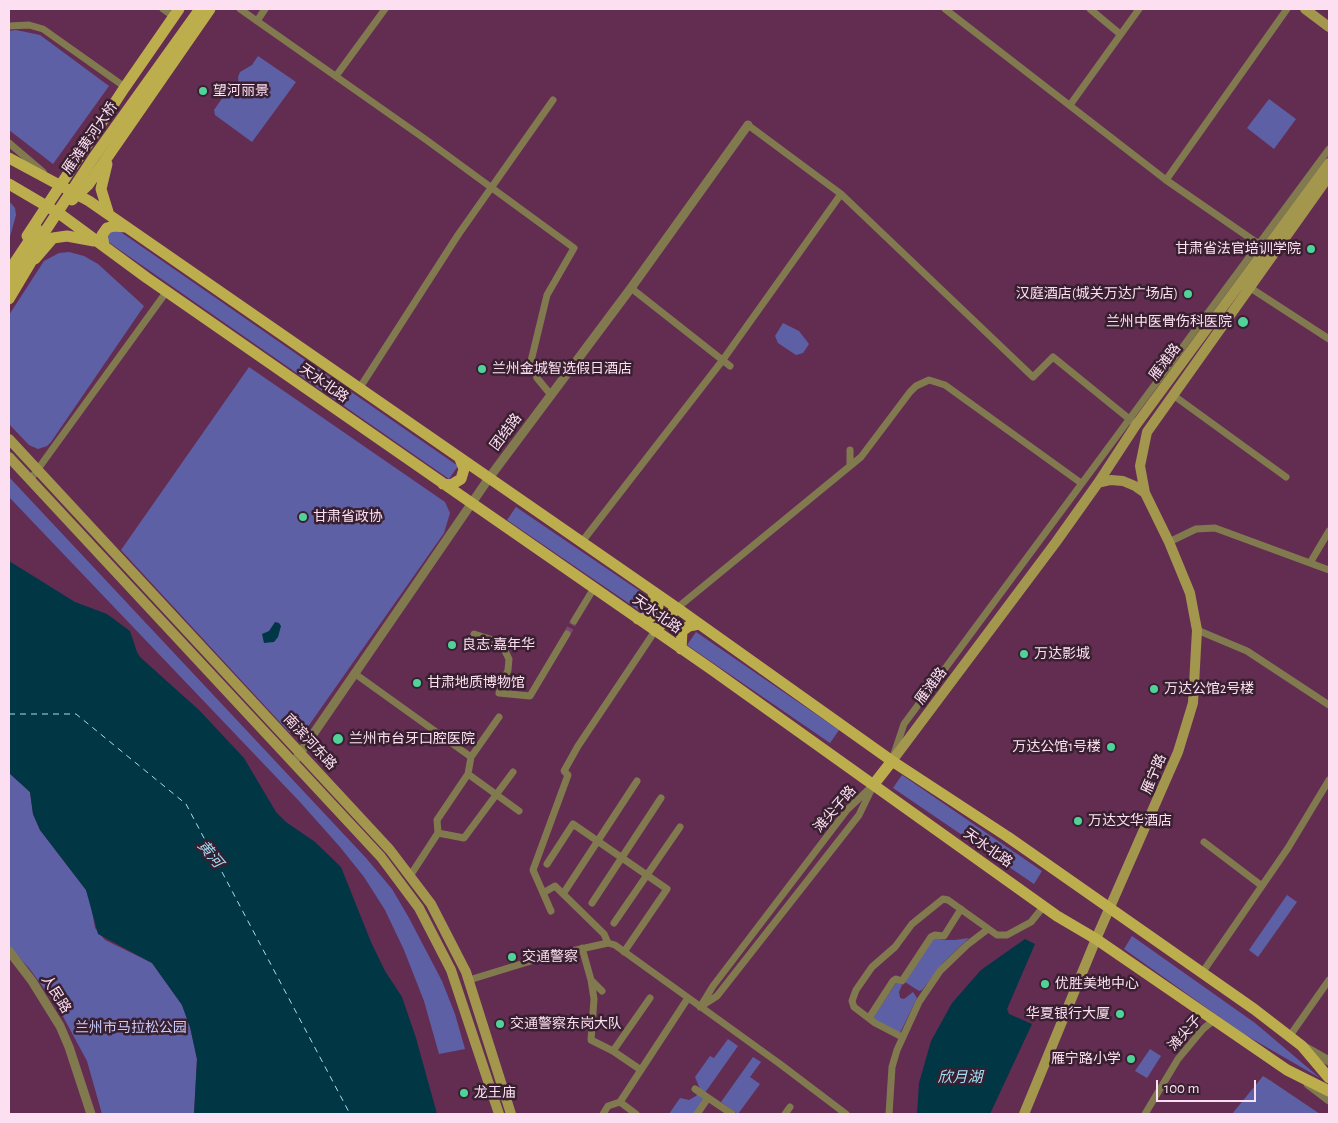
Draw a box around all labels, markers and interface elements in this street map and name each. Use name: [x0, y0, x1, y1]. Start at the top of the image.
place label: 望河丽景: [213, 83, 269, 99]
marker: 望河丽景: [197, 85, 209, 97]
street label: 雁滩黄河大桥: [59, 99, 121, 177]
place label: 甘肃省法官培训学院: [1175, 241, 1301, 257]
marker: 甘肃省法官培训学院: [1305, 243, 1317, 255]
place label: 汉庭酒店(城关万达广场店): [1016, 286, 1178, 302]
marker: 汉庭酒店(城关万达广场店): [1182, 288, 1194, 300]
place label: 兰州中医骨伤科医院: [1106, 314, 1232, 330]
marker: 兰州中医骨伤科医院: [1236, 315, 1250, 329]
street label: 雁滩路: [1146, 340, 1184, 384]
street label: 天水北路: [296, 360, 352, 406]
place label: 兰州金城智选假日酒店: [492, 361, 632, 377]
marker: 兰州金城智选假日酒店: [476, 363, 488, 375]
street label: 团结路: [487, 410, 525, 454]
place label: 甘肃省政协: [313, 509, 383, 525]
marker: 甘肃省政协: [297, 511, 309, 523]
street label: 天水北路: [629, 591, 685, 637]
place label: 良志·嘉年华: [462, 637, 535, 653]
marker: 良志·嘉年华: [446, 639, 458, 651]
place label: 万达影城: [1034, 646, 1090, 662]
marker: 万达影城: [1018, 648, 1030, 660]
street label: 雁滩路: [912, 664, 950, 708]
place label: 甘肃地质博物馆: [427, 675, 525, 691]
marker: 甘肃地质博物馆: [411, 677, 423, 689]
place label: 万达公馆2号楼: [1164, 681, 1254, 697]
marker: 万达公馆2号楼: [1148, 683, 1160, 695]
street label: 南滨河东路: [280, 711, 340, 773]
place label: 兰州市台牙口腔医院: [349, 731, 475, 747]
marker: 兰州市台牙口腔医院: [331, 732, 345, 746]
place label: 万达公馆1号楼: [1012, 739, 1101, 755]
marker: 万达公馆1号楼: [1105, 741, 1117, 753]
street label: 雁宁路: [1138, 751, 1170, 797]
street label: 滩尖子路: [810, 782, 860, 836]
place label: 万达文华酒店: [1088, 813, 1172, 829]
marker: 万达文华酒店: [1072, 815, 1084, 827]
street label: 天水北路: [960, 825, 1016, 871]
water label: 黄河: [193, 837, 227, 871]
place label: 交通警察: [522, 949, 578, 965]
marker: 交通警察: [506, 951, 518, 963]
street label: 人民路: [38, 972, 74, 1016]
place label: 优胜美地中心: [1055, 976, 1139, 992]
marker: 优胜美地中心: [1039, 978, 1051, 990]
place label: 华夏银行大厦: [1026, 1006, 1110, 1022]
marker: 华夏银行大厦: [1114, 1008, 1126, 1020]
street label: 滩尖子: [1165, 1012, 1205, 1054]
place label: 交通警察东岗大队: [510, 1016, 622, 1032]
marker: 交通警察东岗大队: [494, 1018, 506, 1030]
park label: 兰州市马拉松公园: [75, 1020, 187, 1036]
place label: 雁宁路小学: [1051, 1051, 1121, 1067]
marker: 雁宁路小学: [1125, 1053, 1137, 1065]
water label: 欣月湖: [938, 1068, 982, 1086]
scale bar: [1158, 1070, 1258, 1102]
text: 100 m: [1164, 1081, 1199, 1096]
place label: 龙王庙: [474, 1085, 516, 1101]
marker: 龙王庙: [458, 1087, 470, 1099]

